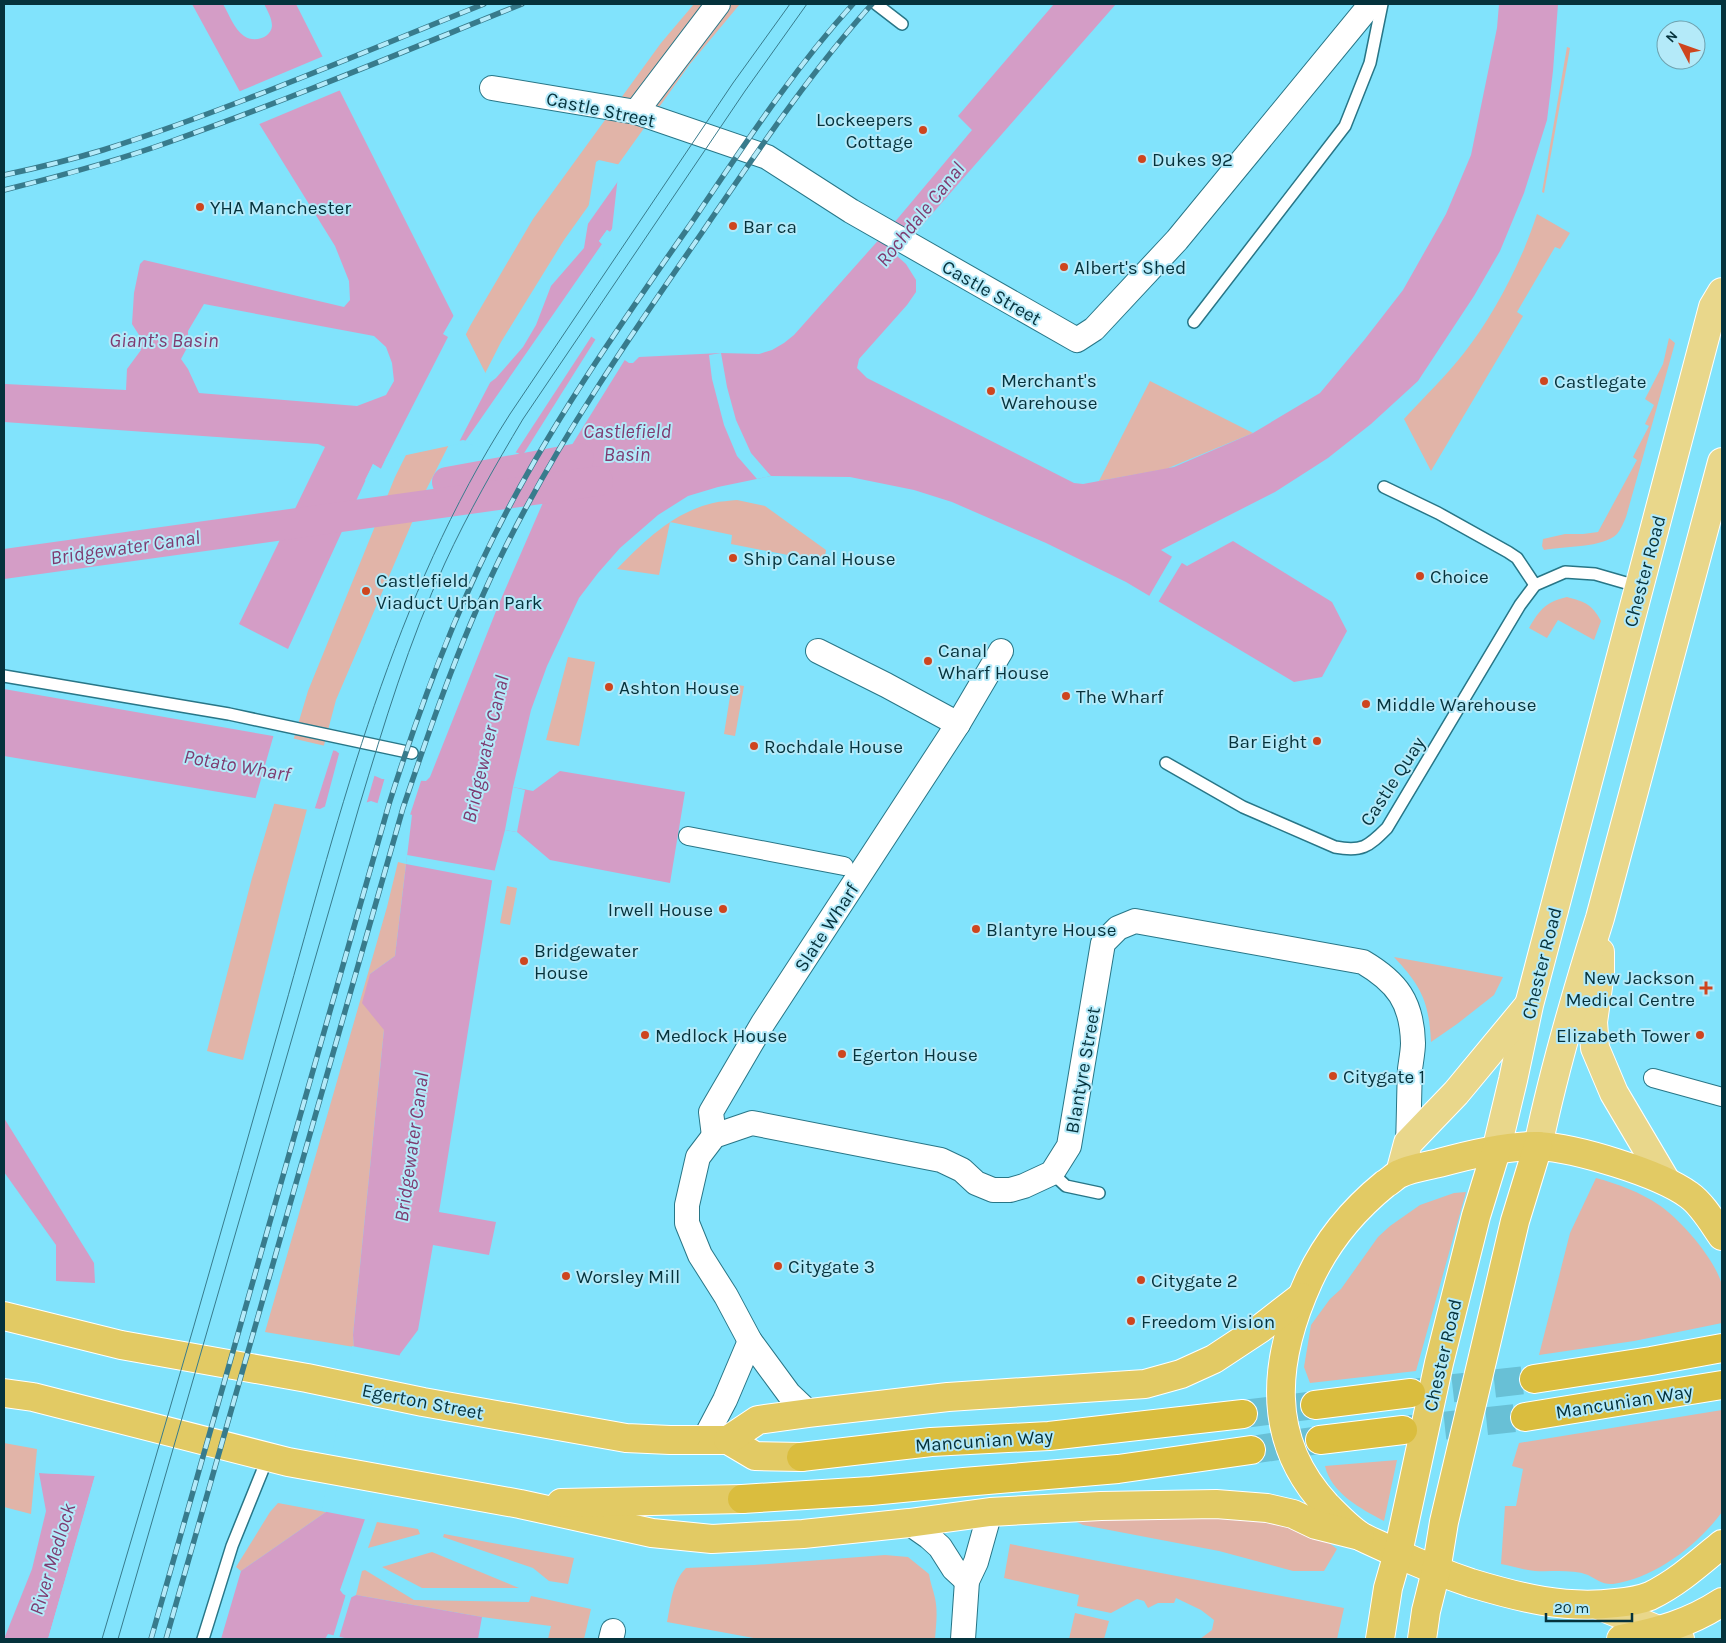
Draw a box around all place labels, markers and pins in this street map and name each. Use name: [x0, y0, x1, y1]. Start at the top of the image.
place label: Lockeepers Cottage: [816, 109, 913, 153]
marker: Lockeepers Cottage: [917, 124, 929, 136]
place label: Dukes 92: [1152, 149, 1233, 171]
marker: Dukes 92: [1136, 153, 1148, 165]
place label: YHA Manchester: [210, 197, 351, 219]
marker: YHA Manchester: [194, 201, 206, 213]
place label: Bar ca: [743, 216, 797, 238]
marker: Bar ca: [727, 220, 739, 232]
place label: Albert's Shed: [1074, 257, 1186, 279]
marker: Albert's Shed: [1058, 261, 1070, 273]
place label: Merchant's Warehouse: [1001, 370, 1098, 414]
place label: Castlegate: [1554, 371, 1646, 393]
marker: Castlegate: [1538, 375, 1550, 387]
marker: Merchant's Warehouse: [985, 385, 997, 397]
place label: Ship Canal House: [743, 548, 895, 570]
marker: Ship Canal House: [727, 552, 739, 564]
place label: Choice: [1430, 566, 1489, 588]
place label: Castlefield Viaduct Urban Park: [376, 570, 543, 614]
marker: Choice: [1414, 570, 1426, 582]
marker: Castlefield Viaduct Urban Park: [360, 585, 372, 597]
place label: Canal Wharf House: [938, 640, 1049, 684]
marker: Canal Wharf House: [922, 655, 934, 667]
place label: Ashton House: [619, 677, 739, 699]
marker: Ashton House: [603, 681, 615, 693]
place label: The Wharf: [1076, 686, 1164, 708]
marker: The Wharf: [1060, 690, 1072, 702]
place label: Middle Warehouse: [1376, 694, 1536, 716]
marker: Middle Warehouse: [1360, 698, 1372, 710]
place label: Bar Eight: [1228, 731, 1307, 753]
marker: Bar Eight: [1311, 735, 1323, 747]
place label: Rochdale House: [764, 736, 903, 758]
marker: Rochdale House: [748, 740, 760, 752]
place label: Irwell House: [608, 899, 713, 921]
marker: Irwell House: [717, 903, 729, 915]
place label: Blantyre House: [986, 919, 1117, 941]
marker: Blantyre House: [970, 923, 982, 935]
place label: Bridgewater House: [534, 940, 638, 984]
marker: Bridgewater House: [518, 955, 530, 967]
place label: New Jackson Medical Centre: [1565, 967, 1695, 1011]
marker: New Jackson Medical Centre: [1699, 981, 1713, 995]
place label: Medlock House: [655, 1025, 787, 1047]
place label: Elizabeth Tower: [1556, 1025, 1690, 1047]
marker: Medlock House: [639, 1029, 651, 1041]
marker: Elizabeth Tower: [1694, 1029, 1706, 1041]
place label: Egerton House: [852, 1044, 978, 1066]
marker: Egerton House: [836, 1048, 848, 1060]
place label: Citygate 1: [1343, 1066, 1425, 1088]
marker: Citygate 1: [1327, 1070, 1339, 1082]
place label: Citygate 3: [788, 1256, 875, 1278]
marker: Citygate 3: [772, 1260, 784, 1272]
place label: Worsley Mill: [576, 1266, 680, 1288]
marker: Worsley Mill: [560, 1270, 572, 1282]
place label: Citygate 2: [1151, 1270, 1238, 1292]
marker: Citygate 2: [1135, 1274, 1147, 1286]
place label: Freedom Vision: [1141, 1311, 1275, 1333]
marker: Freedom Vision: [1125, 1315, 1137, 1327]

